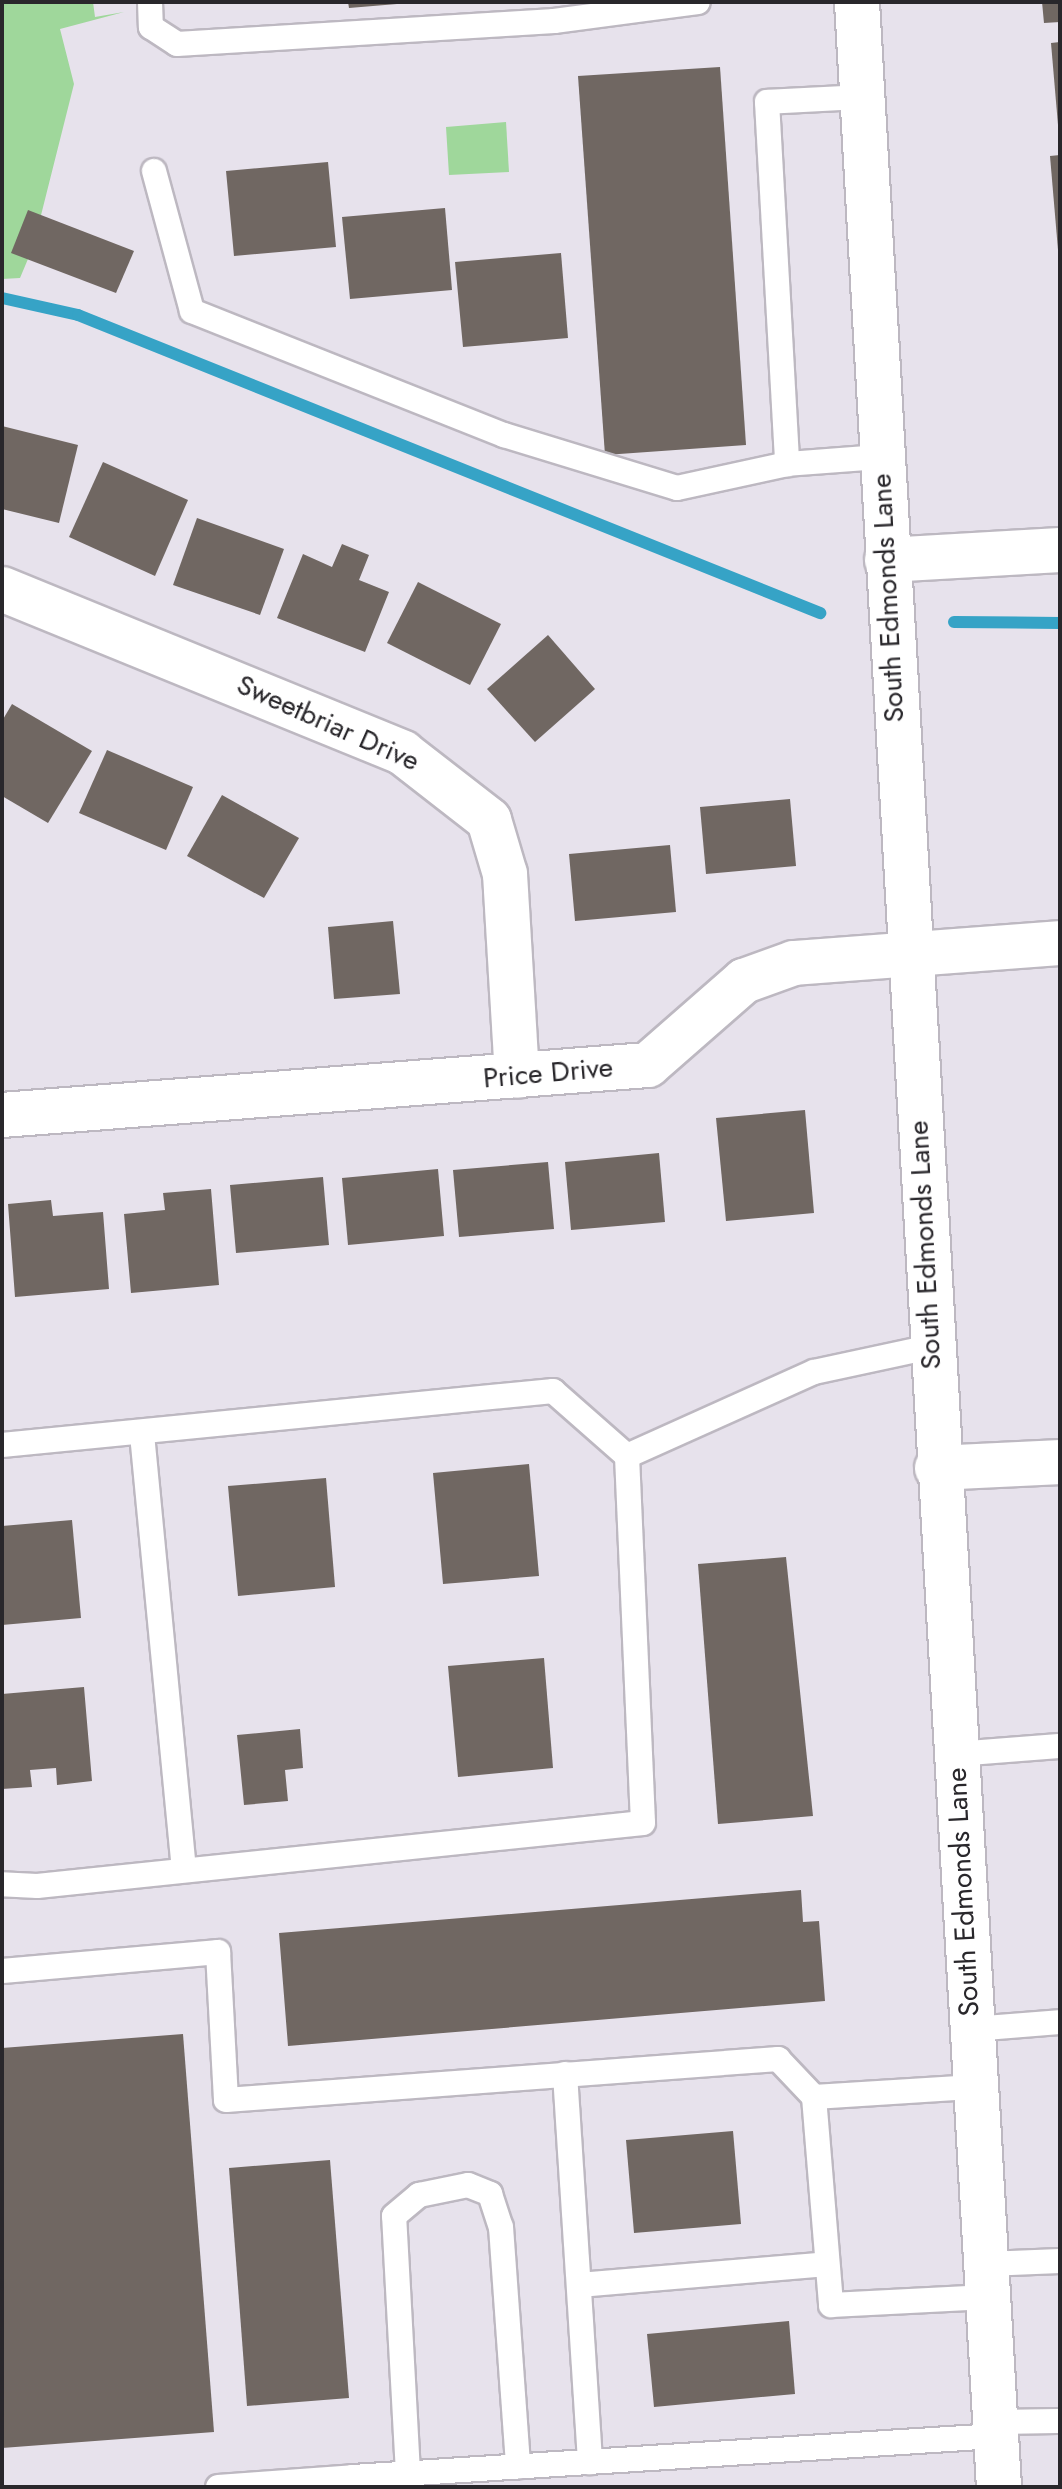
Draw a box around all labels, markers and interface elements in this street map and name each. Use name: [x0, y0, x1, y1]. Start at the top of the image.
street label: South Edmonds Lane: [865, 473, 911, 723]
street label: Sweetbriar Drive: [232, 668, 424, 778]
street label: Price Drive: [482, 1051, 614, 1095]
street label: South Edmonds Lane: [902, 1120, 948, 1370]
street label: South Edmonds Lane: [940, 1767, 986, 2017]

